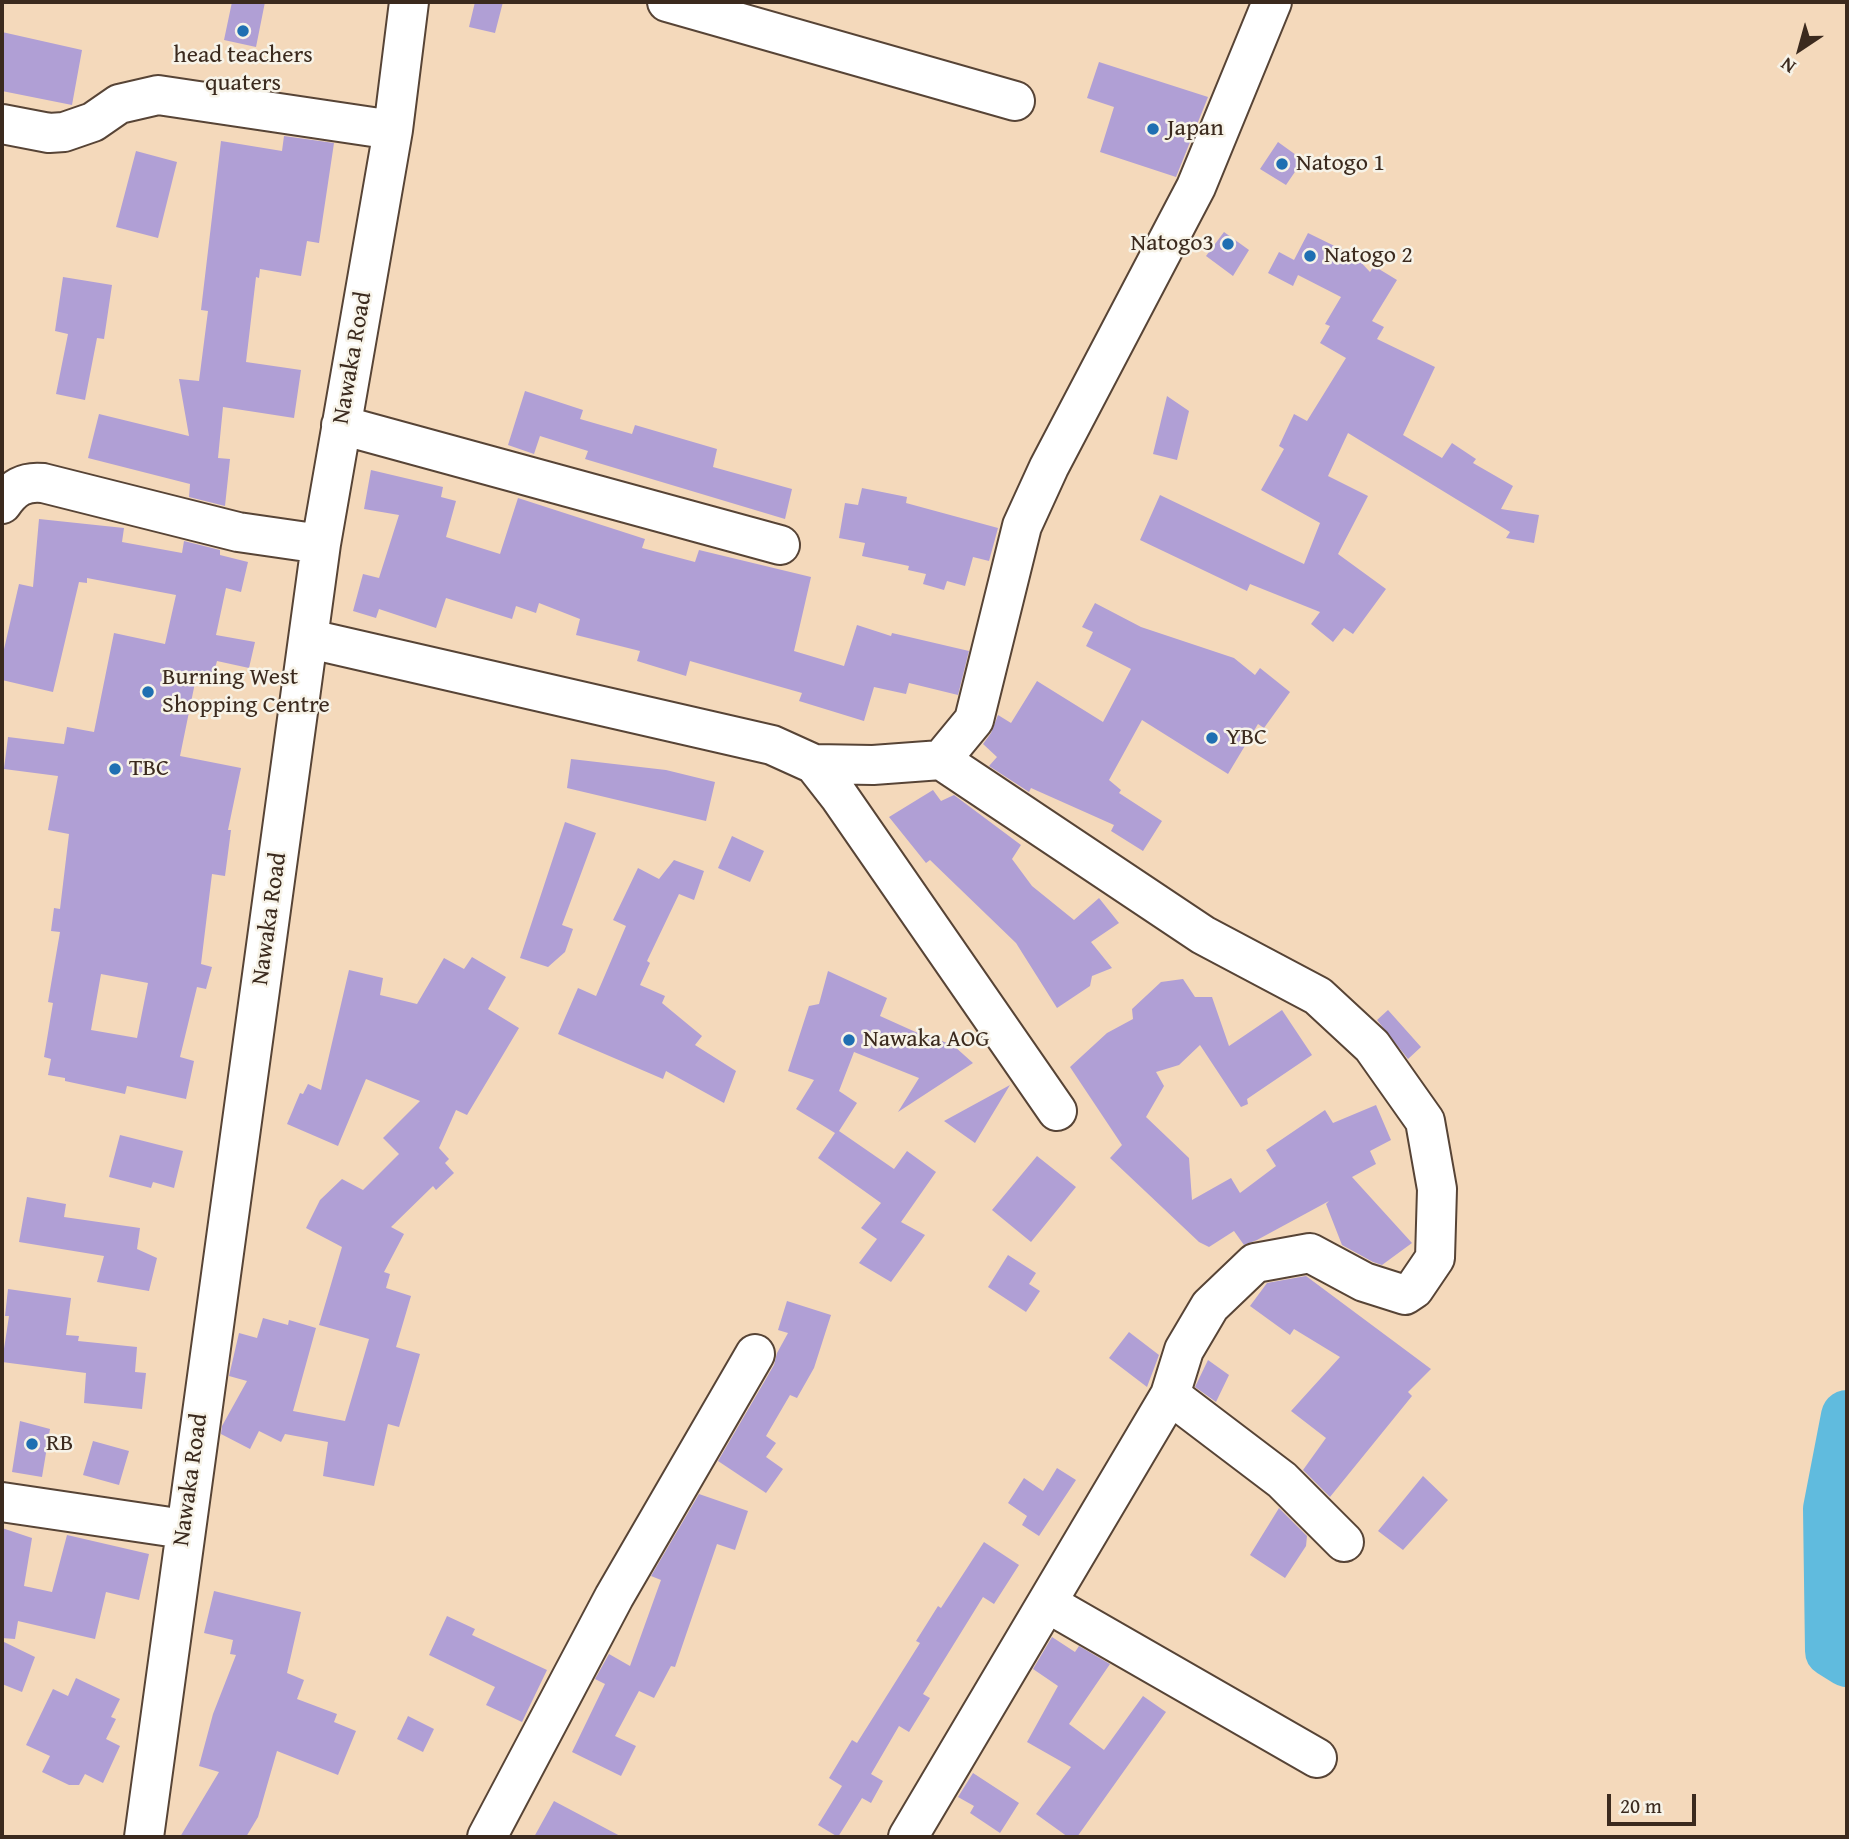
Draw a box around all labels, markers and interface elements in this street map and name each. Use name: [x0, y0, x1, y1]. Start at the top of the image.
north arrow: [1765, 14, 1835, 84]
marker: head teachers quaters: [235, 23, 251, 39]
place label: head teachers quaters: [173, 42, 313, 98]
text: N: [1774, 51, 1801, 81]
place label: Japan: [1167, 115, 1224, 143]
marker: Japan: [1145, 121, 1161, 137]
place label: Natogo 1: [1296, 150, 1385, 178]
marker: Natogo 1: [1274, 156, 1290, 172]
place label: Natogo3: [1131, 230, 1214, 258]
marker: Natogo3: [1220, 236, 1236, 252]
place label: Natogo 2: [1324, 242, 1413, 270]
marker: Natogo 2: [1302, 248, 1318, 264]
street label: Nawaka Road: [327, 290, 379, 426]
place label: Burning West Shopping Centre: [162, 664, 330, 720]
marker: Burning West Shopping Centre: [140, 684, 156, 700]
place label: YBC: [1226, 724, 1267, 752]
marker: YBC: [1204, 730, 1220, 746]
place label: TBC: [129, 755, 169, 783]
marker: TBC: [107, 761, 123, 777]
street label: Nawaka Road: [246, 851, 294, 987]
place label: Nawaka AOG: [863, 1026, 989, 1054]
marker: Nawaka AOG: [841, 1032, 857, 1048]
street label: Nawaka Road: [167, 1412, 215, 1548]
place label: RB: [46, 1430, 73, 1458]
marker: RB: [24, 1436, 40, 1452]
scale bar: [1611, 1780, 1700, 1824]
text: 20 m: [1620, 1790, 1662, 1821]

